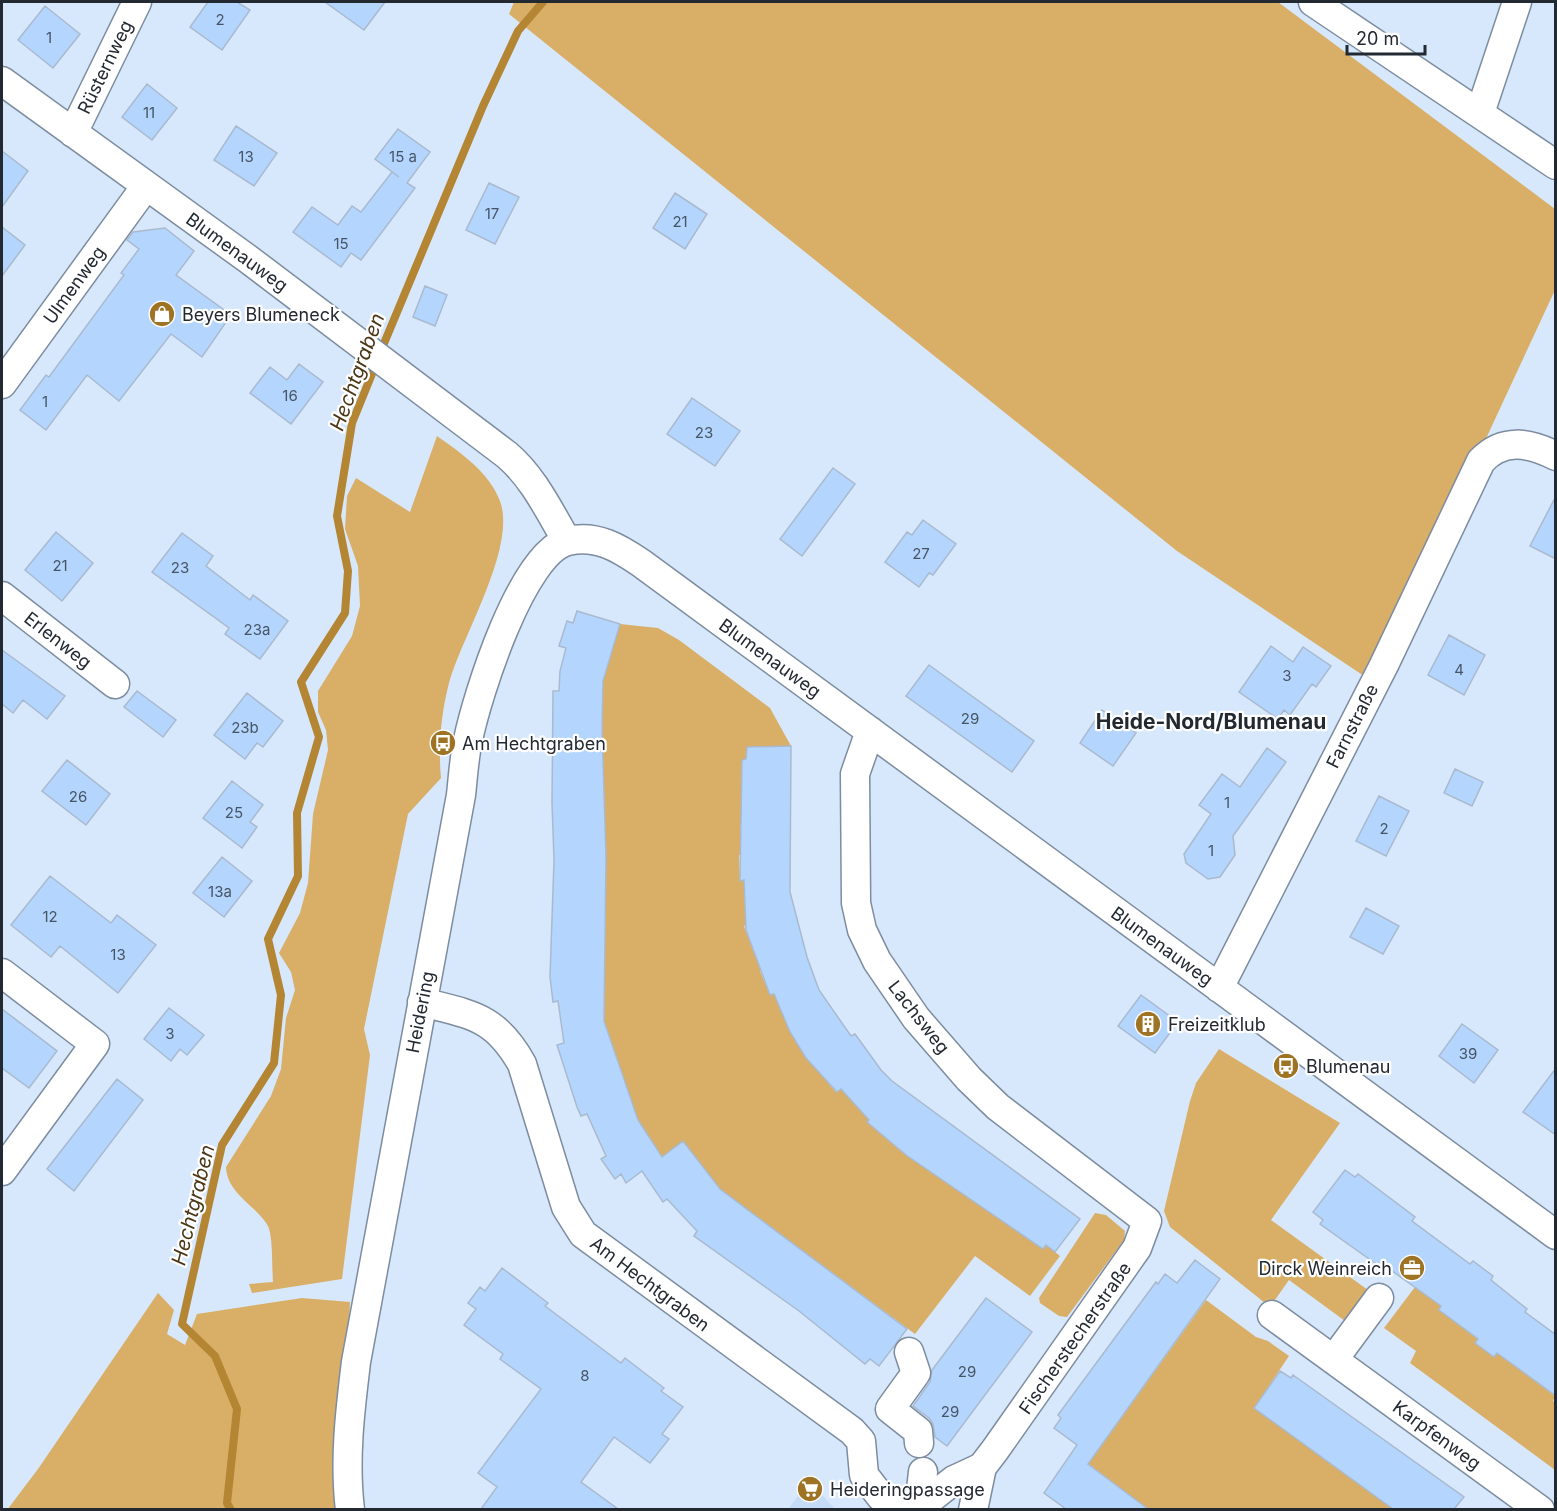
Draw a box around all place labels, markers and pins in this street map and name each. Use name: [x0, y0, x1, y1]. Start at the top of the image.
shop icon: Beyers Blumeneck: [147, 299, 177, 329]
place label: Beyers Blumeneck: [182, 304, 340, 325]
bus stop icon: Am Hechtgraben: [428, 728, 458, 758]
place label: Am Hechtgraben: [462, 733, 606, 754]
building icon: Freizeitklub: [1133, 1009, 1163, 1039]
place label: Freizeitklub: [1168, 1014, 1266, 1035]
bus stop icon: Blumenau: [1271, 1051, 1301, 1081]
place label: Blumenau: [1306, 1056, 1390, 1077]
office icon: Dirck Weinreich: [1397, 1253, 1427, 1283]
place label: Dirck Weinreich: [1258, 1258, 1392, 1279]
supermarket icon: Heideringpassage: [795, 1474, 825, 1504]
place label: Heideringpassage: [830, 1479, 985, 1500]

